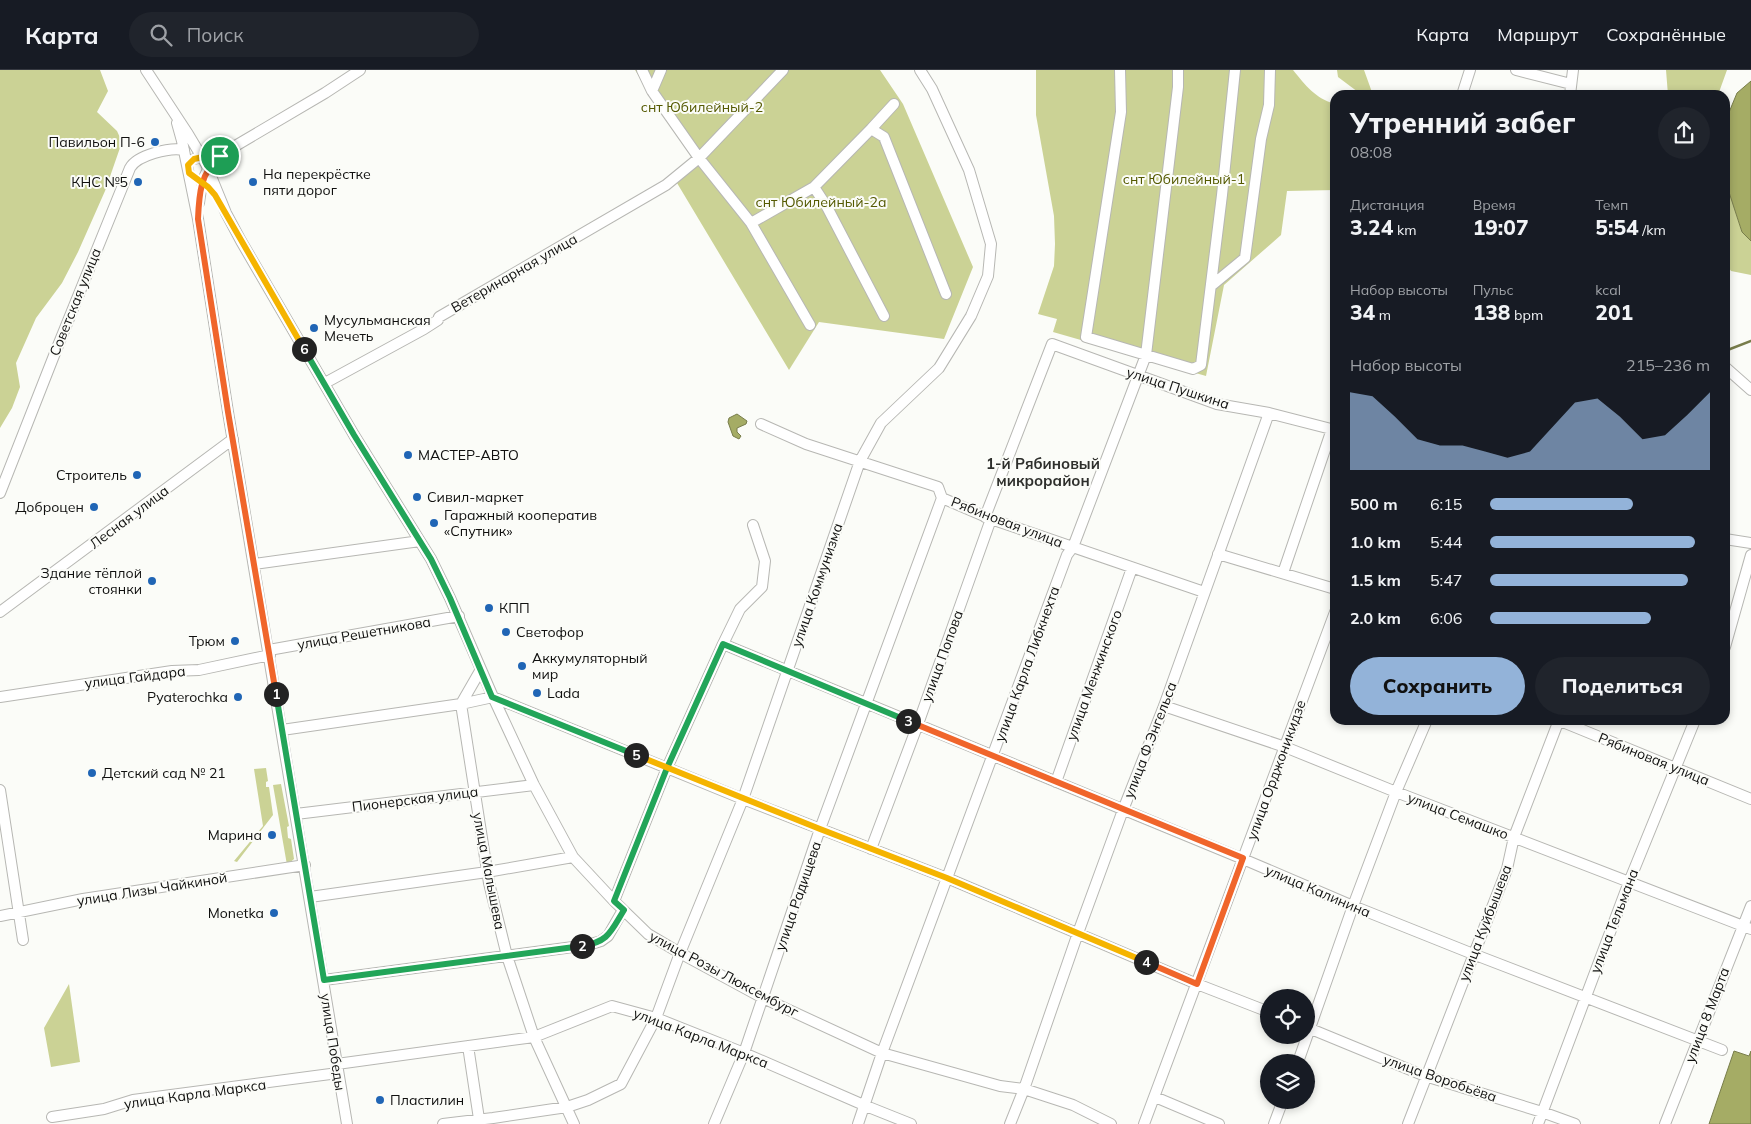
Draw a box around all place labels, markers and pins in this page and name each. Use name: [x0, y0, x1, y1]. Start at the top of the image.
place label: Павильон П-6: [48, 133, 145, 151]
pin: [199, 135, 241, 177]
marker: Павильон П-6: [149, 136, 161, 148]
place label: На перекрёстке пяти дорог: [263, 165, 371, 199]
place label: КНС №5: [71, 173, 128, 191]
marker: КНС №5: [132, 176, 144, 188]
marker: На перекрёстке пяти дорог: [247, 176, 259, 188]
place label: Мусульманская Мечеть: [324, 311, 431, 345]
marker: Мусульманская Мечеть: [308, 322, 320, 334]
pin: 6: [292, 336, 316, 362]
place label: МАСТЕР-АВТО: [418, 446, 519, 464]
marker: МАСТЕР-АВТО: [402, 449, 414, 461]
place label: Строитель: [56, 466, 127, 484]
marker: Строитель: [131, 469, 143, 481]
place label: Сивил-маркет: [427, 488, 524, 506]
marker: Сивил-маркет: [411, 491, 423, 503]
place label: Доброцен: [15, 498, 84, 516]
marker: Доброцен: [88, 501, 100, 513]
place label: Гаражный кооператив «Спутник»: [444, 506, 597, 540]
marker: Гаражный кооператив «Спутник»: [428, 517, 440, 529]
place label: Здание тёплой стоянки: [41, 564, 142, 598]
marker: Здание тёплой стоянки: [146, 575, 158, 587]
place label: КПП: [499, 599, 530, 617]
marker: КПП: [483, 602, 495, 614]
place label: Светофор: [516, 623, 584, 641]
marker: Светофор: [500, 626, 512, 638]
place label: Трюм: [189, 632, 225, 650]
marker: Трюм: [229, 635, 241, 647]
place label: Аккумуляторный мир: [532, 649, 648, 683]
marker: Аккумуляторный мир: [516, 660, 528, 672]
pin: 1: [264, 682, 288, 706]
place label: Lada: [547, 684, 580, 702]
marker: Lada: [531, 687, 543, 699]
place label: Pyaterochka: [147, 688, 228, 706]
marker: Pyaterochka: [232, 691, 244, 703]
pin: 3: [896, 708, 920, 734]
pin: 5: [624, 742, 648, 768]
place label: Детский сад № 21: [102, 764, 226, 782]
marker: Детский сад № 21: [86, 767, 98, 779]
place label: Марина: [208, 826, 262, 844]
marker: Марина: [266, 829, 278, 841]
place label: Monetka: [208, 904, 264, 922]
marker: Monetka: [268, 907, 280, 919]
pin: 2: [570, 934, 594, 958]
pin: 4: [1134, 950, 1158, 974]
place label: Пластилин: [390, 1091, 464, 1109]
marker: Пластилин: [374, 1094, 386, 1106]

